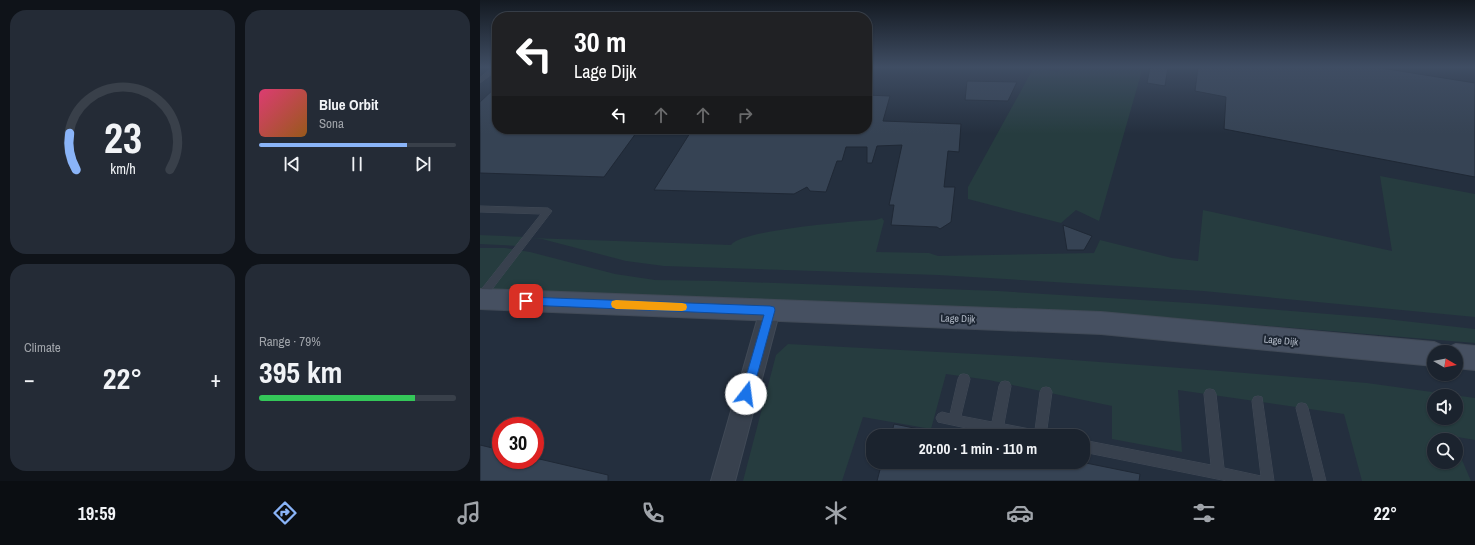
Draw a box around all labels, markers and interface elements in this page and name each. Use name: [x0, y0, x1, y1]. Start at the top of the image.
text: 30 m: [574, 23, 626, 61]
icon: left: [508, 28, 560, 80]
text: Lage Dijk: [574, 59, 636, 84]
text: Blue Orbit: [319, 94, 378, 115]
icon: left: [608, 104, 630, 126]
icon: ahead: [650, 104, 672, 126]
icon: ahead: [692, 104, 714, 126]
icon: right: [734, 104, 756, 126]
text: 23: [104, 110, 141, 166]
text: Sona: [319, 115, 344, 132]
icon: previous: [281, 153, 303, 175]
icon: pause: [346, 153, 368, 175]
icon: next: [412, 153, 434, 175]
text: km/h: [110, 158, 135, 177]
pin: [509, 284, 543, 318]
icon: arrive: [515, 290, 537, 312]
street label: Lage Dijk: [940, 311, 976, 326]
text: Range · 79%: [259, 333, 321, 350]
street label: Lage Dijk: [1263, 333, 1300, 349]
text: Climate: [24, 339, 61, 356]
north arrow: [1427, 345, 1463, 381]
map controls: [1427, 345, 1463, 469]
text: 395 km: [259, 352, 342, 392]
text: 22°: [103, 358, 142, 398]
text: −: [24, 364, 35, 394]
text: +: [210, 364, 221, 394]
position arrow: [725, 373, 767, 415]
button: sound: [1427, 389, 1463, 425]
speed limit sign: 30: [492, 417, 544, 469]
button: search: [1427, 433, 1463, 469]
text: 20:00 · 1 min · 110 m: [919, 438, 1037, 459]
icon: directions: [271, 499, 299, 527]
icon: music: [455, 499, 483, 527]
icon: phone: [639, 499, 667, 527]
icon: climate: [822, 499, 850, 527]
icon: car: [1006, 499, 1034, 527]
icon: filters: [1190, 499, 1218, 527]
text: 19:59: [78, 501, 116, 526]
text: 22°: [1374, 501, 1397, 526]

